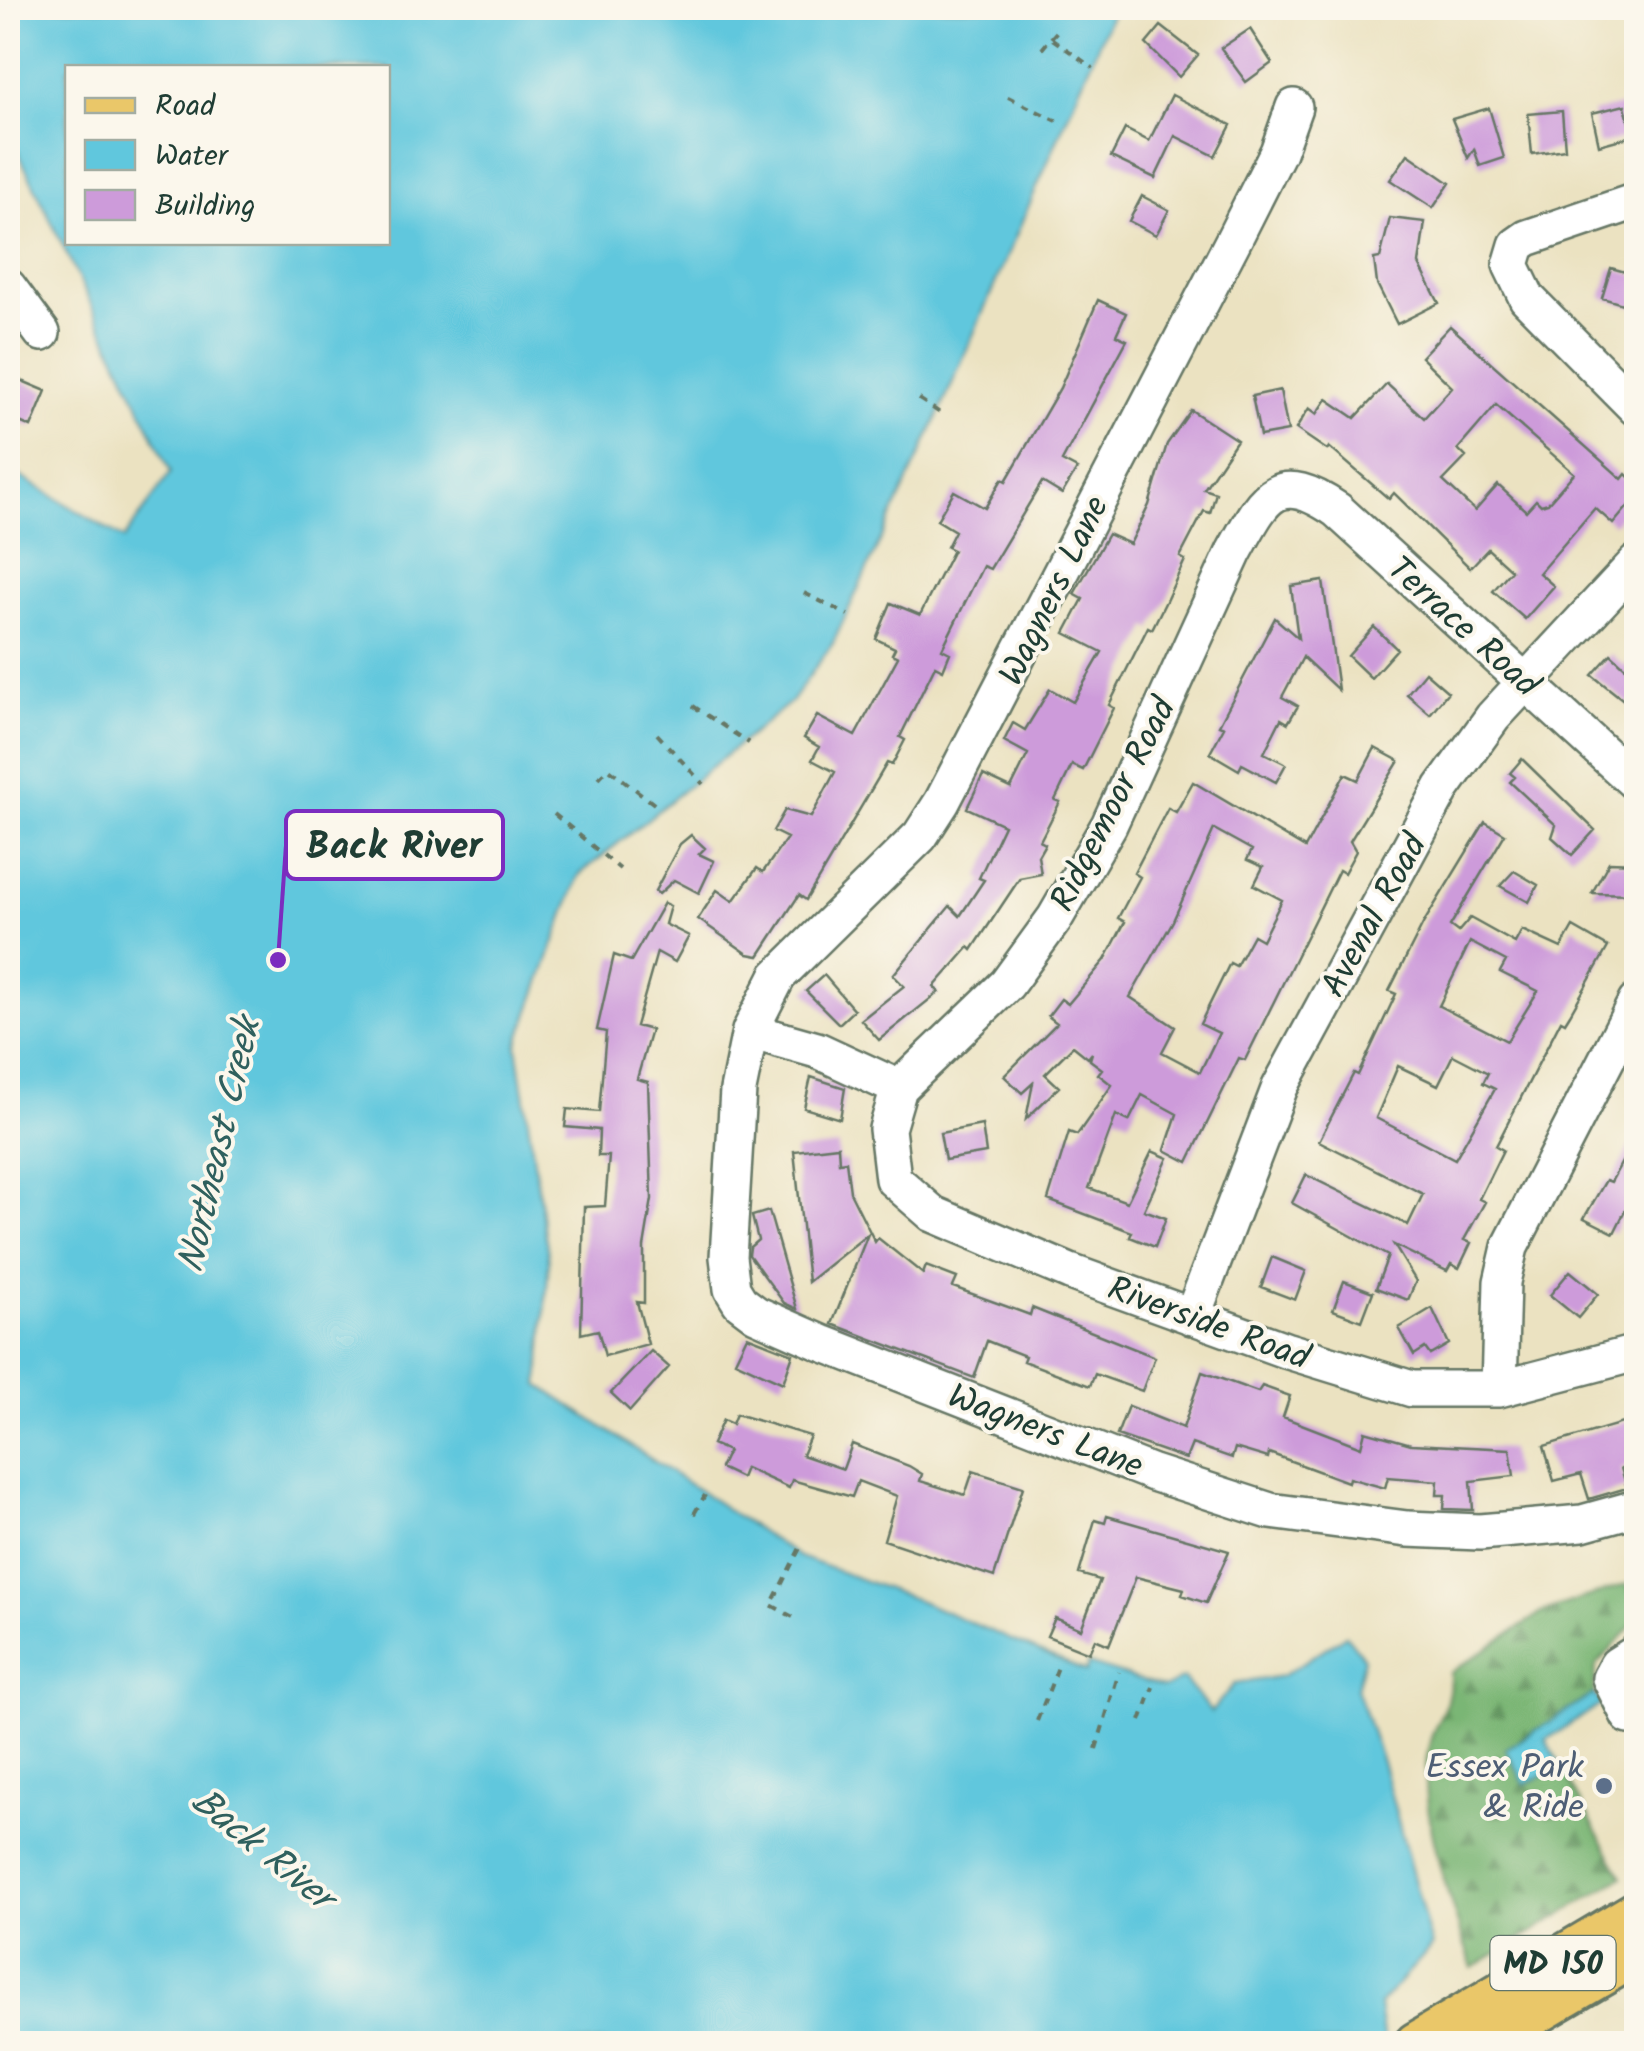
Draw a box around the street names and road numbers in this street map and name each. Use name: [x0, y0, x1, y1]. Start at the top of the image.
street label: Wagners Lane: [986, 487, 1126, 696]
street label: Terrace Road: [1373, 544, 1552, 713]
street label: Ridgemoor Road: [1037, 687, 1193, 922]
street label: Avenal Road: [1308, 823, 1444, 1009]
street label: Riverside Road: [1099, 1262, 1318, 1388]
street label: Wagners Lane: [939, 1370, 1151, 1496]
road number: MD 150: [1490, 1936, 1616, 1990]

